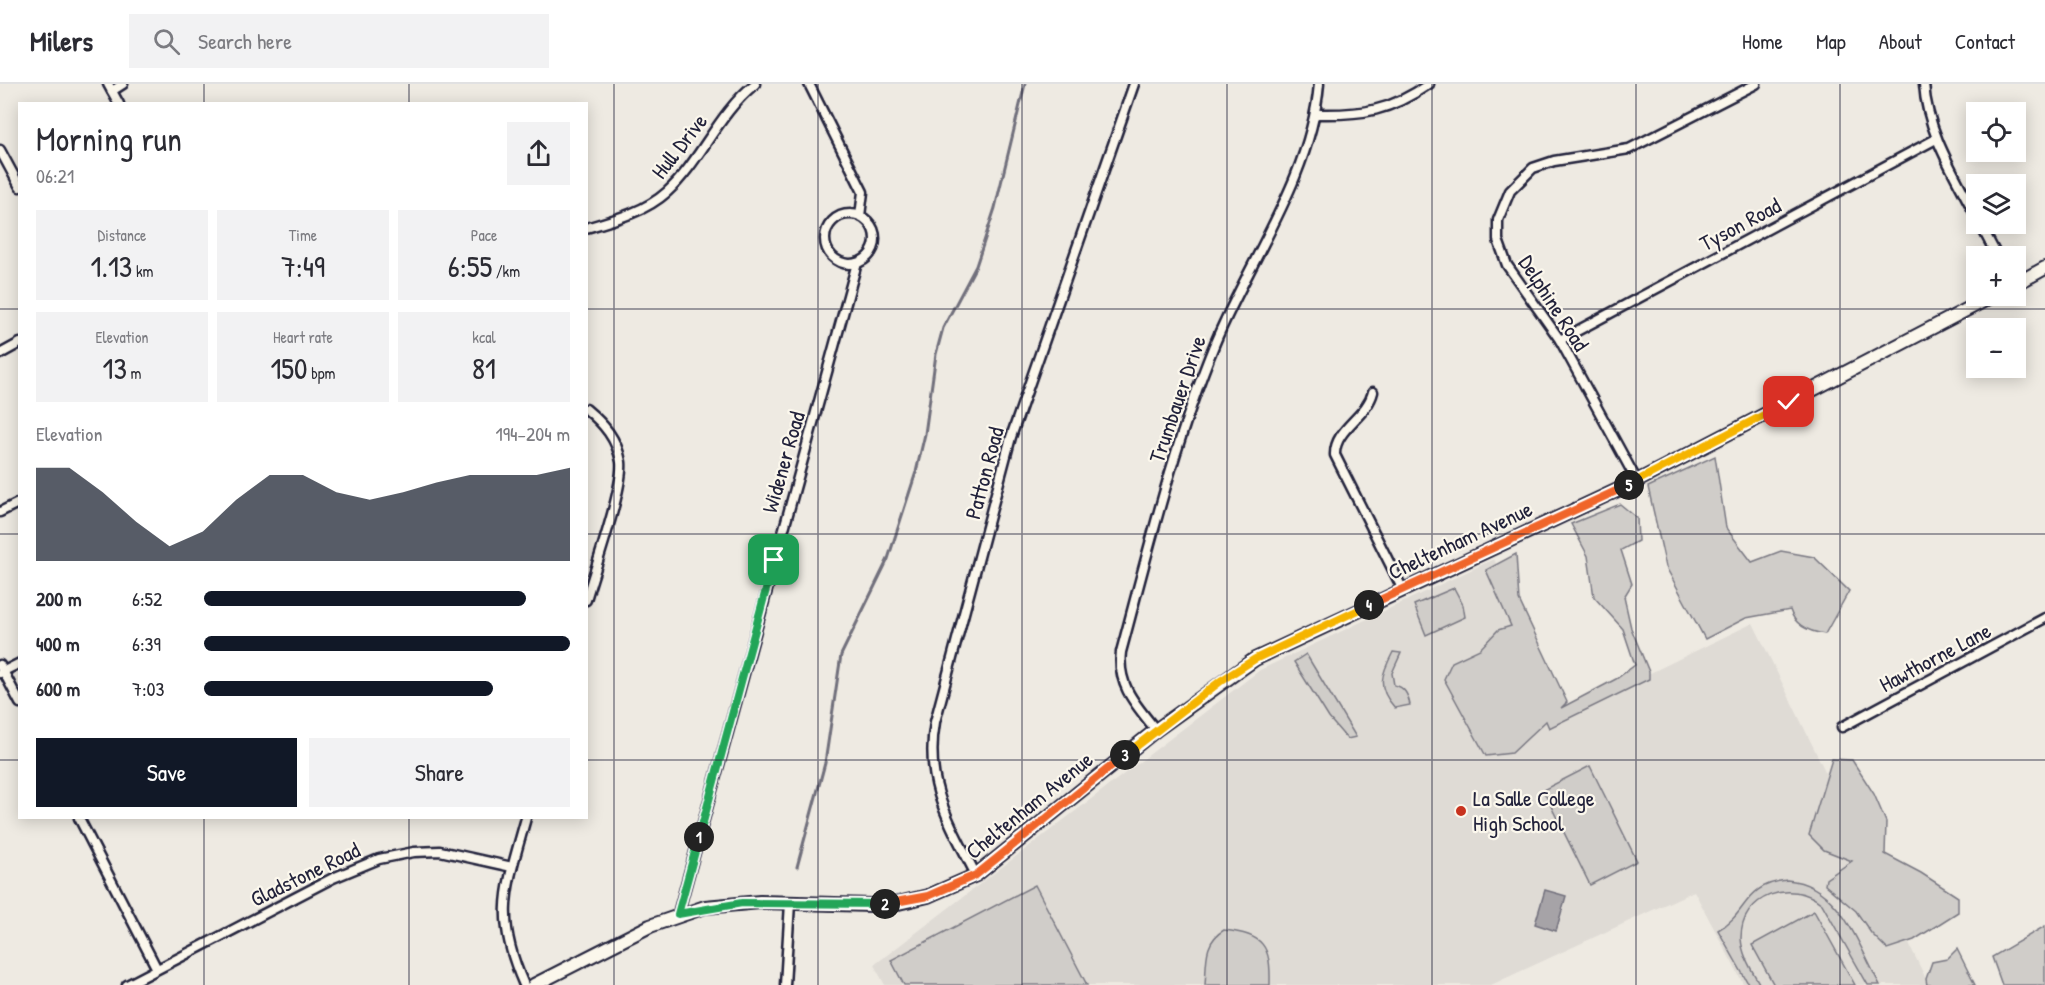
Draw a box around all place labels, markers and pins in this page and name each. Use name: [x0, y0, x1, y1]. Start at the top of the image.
pin: [1763, 376, 1814, 427]
pin: 5: [1614, 470, 1644, 500]
pin: [748, 534, 799, 585]
pin: 4: [1354, 590, 1384, 620]
pin: 3: [1110, 740, 1140, 770]
place label: La Salle College High School: [1473, 783, 1595, 838]
marker: La Salle College High School: [1454, 804, 1468, 818]
pin: 1: [684, 822, 714, 852]
pin: 2: [870, 889, 900, 919]

